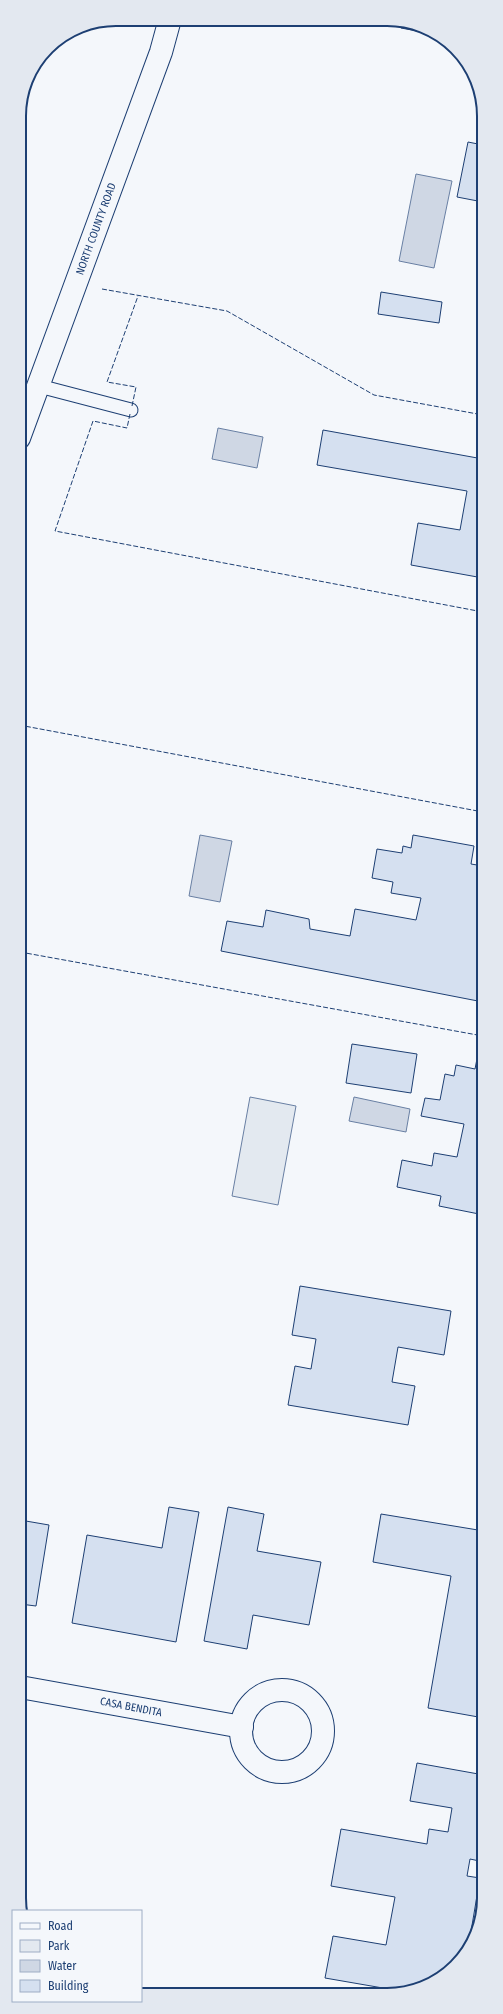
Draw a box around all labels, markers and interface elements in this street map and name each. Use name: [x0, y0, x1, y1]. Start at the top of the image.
street label: NORTH COUNTY ROAD: [73, 181, 119, 277]
street label: CASA BENDITA: [99, 1695, 163, 1719]
legend: [12, 1910, 142, 2002]
text: Road: [48, 1919, 73, 1933]
text: Park: [48, 1939, 70, 1953]
text: Water: [48, 1959, 77, 1973]
text: Building: [48, 1979, 89, 1993]

